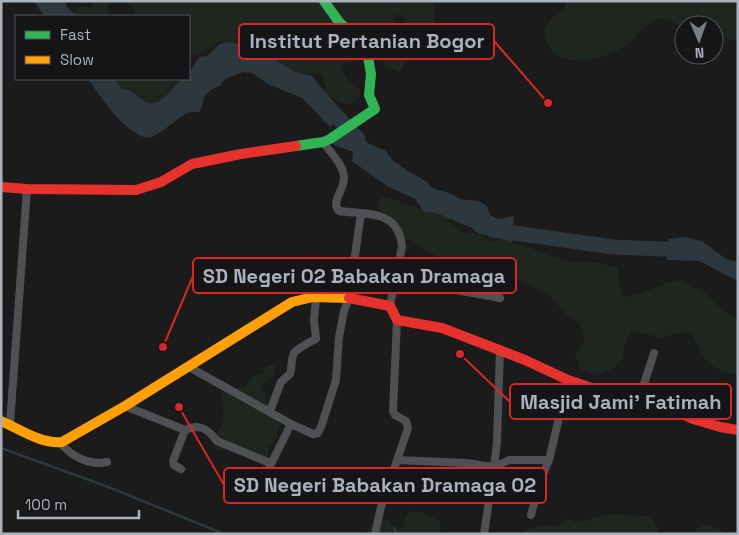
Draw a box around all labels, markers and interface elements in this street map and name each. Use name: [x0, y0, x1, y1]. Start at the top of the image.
legend: [15, 15, 190, 80]
north arrow: [674, 15, 724, 65]
callout: Institut Pertanian Bogor: [239, 24, 494, 59]
text: Fast: [60, 25, 91, 44]
text: Institut Pertanian Bogor: [250, 28, 485, 54]
text: N: [694, 44, 704, 62]
text: Slow: [60, 50, 94, 69]
callout: SD Negeri 02 Babakan Dramaga: [193, 258, 516, 293]
text: SD Negeri 02 Babakan Dramaga: [203, 263, 506, 289]
callout: Masjid Jami' Fatimah: [510, 384, 731, 419]
text: Masjid Jami' Fatimah: [520, 389, 722, 415]
callout: SD Negeri Babakan Dramaga 02: [224, 468, 546, 503]
text: SD Negeri Babakan Dramaga 02: [234, 472, 536, 498]
scale bar: [18, 488, 139, 520]
text: 100 m: [25, 495, 67, 514]

